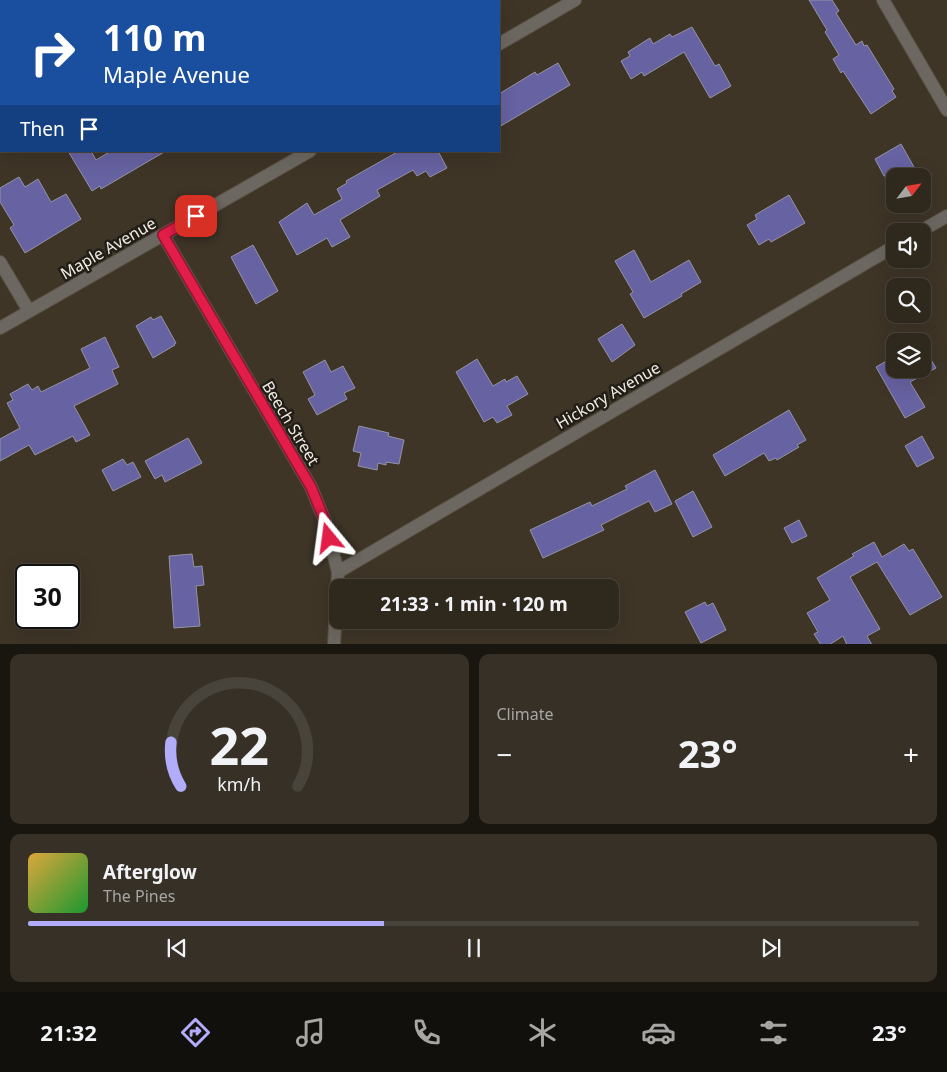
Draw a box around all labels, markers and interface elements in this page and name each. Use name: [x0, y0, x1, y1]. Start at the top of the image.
text: 110 m: [103, 14, 206, 61]
icon: right: [20, 20, 85, 85]
text: Maple Avenue: [103, 59, 250, 89]
icon: arrive: [75, 115, 103, 143]
text: Then: [20, 116, 65, 142]
north arrow: [886, 168, 931, 212]
map controls: [886, 168, 931, 378]
pin: [175, 195, 217, 237]
icon: arrive: [182, 202, 210, 230]
street label: Maple Avenue: [56, 212, 160, 284]
button: sound: [886, 223, 931, 268]
button: search: [886, 278, 931, 323]
button: layers: [886, 333, 931, 378]
street label: Hickory Avenue: [552, 356, 664, 434]
street label: Beech Street: [257, 377, 325, 470]
position arrow: [302, 511, 354, 563]
speed limit sign: 30: [15, 564, 80, 629]
text: 21:33 · 1 min · 120 m: [380, 591, 568, 617]
text: Climate: [497, 703, 554, 725]
text: 22: [210, 709, 269, 780]
text: 23°: [678, 727, 738, 779]
text: −: [497, 735, 513, 773]
text: +: [903, 735, 919, 773]
text: km/h: [217, 772, 261, 796]
text: Afterglow: [103, 859, 197, 885]
text: The Pines: [103, 885, 175, 907]
icon: previous: [163, 934, 191, 962]
icon: pause: [460, 934, 488, 962]
icon: next: [757, 934, 785, 962]
icon: directions: [178, 1015, 213, 1050]
icon: music: [293, 1015, 328, 1050]
icon: phone: [409, 1015, 444, 1050]
icon: climate: [525, 1015, 560, 1050]
icon: car: [641, 1015, 676, 1050]
icon: filters: [756, 1015, 791, 1050]
text: 21:32: [40, 1017, 97, 1047]
text: 23°: [872, 1017, 907, 1047]

